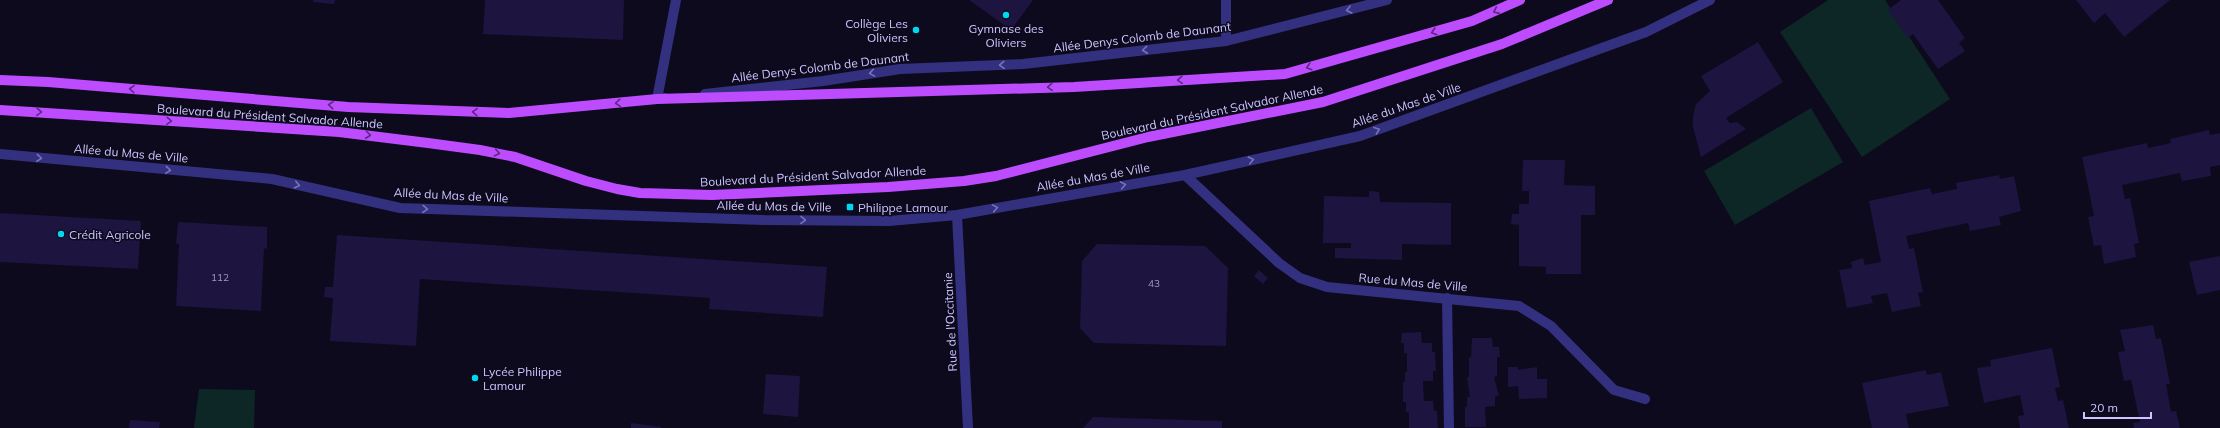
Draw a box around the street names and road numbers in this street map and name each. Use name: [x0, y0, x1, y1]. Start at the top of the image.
street label: Allée Denys Colomb de Daunant: [1052, 19, 1232, 55]
street label: Allée Denys Colomb de Daunant: [730, 49, 910, 85]
street label: Allée du Mas de Ville: [1349, 79, 1463, 131]
street label: Boulevard du Président Salvador Allende: [1100, 81, 1324, 143]
street label: Boulevard du Président Salvador Allende: [157, 101, 383, 131]
street label: Allée du Mas de Ville: [73, 141, 189, 165]
street label: Allée du Mas de Ville: [1035, 160, 1151, 194]
street label: Boulevard du Président Salvador Allende: [700, 163, 926, 189]
street label: Allée du Mas de Ville: [393, 185, 509, 205]
street label: Allée du Mas de Ville: [716, 197, 832, 215]
street label: Rue du Mas de Ville: [1358, 270, 1468, 294]
street label: Rue de l'Occitanie: [940, 272, 960, 372]

